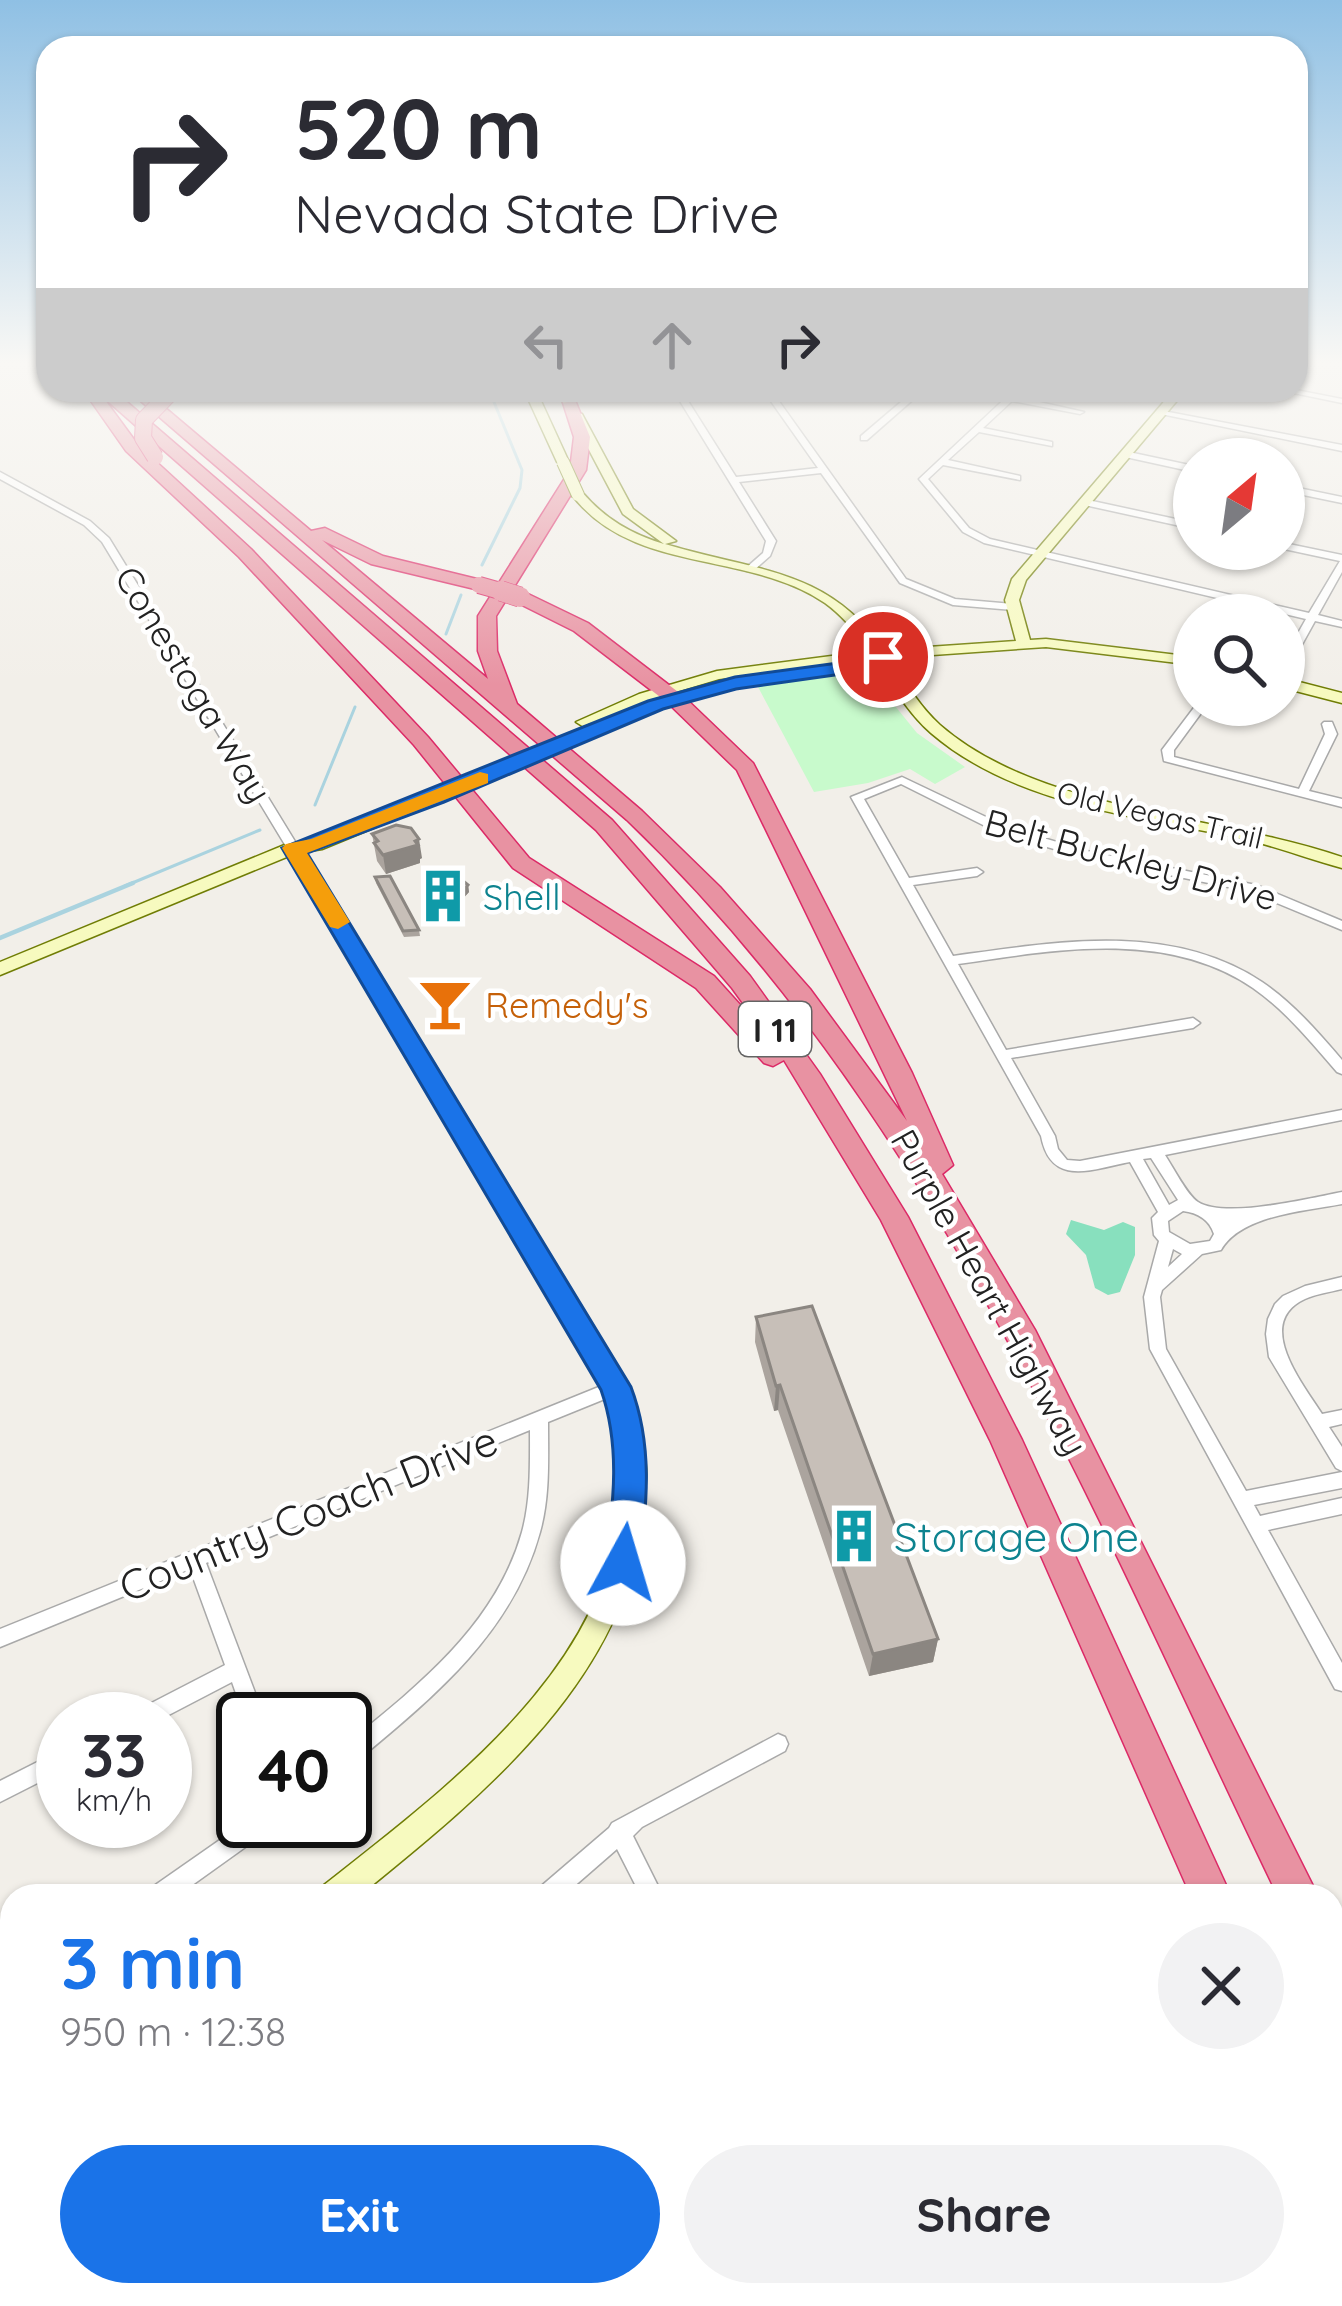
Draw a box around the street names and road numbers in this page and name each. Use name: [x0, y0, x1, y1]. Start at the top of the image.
street label: Conestoga Way: [106, 558, 282, 810]
street label: Old Vegas Trail: [1053, 773, 1267, 857]
street label: Belt Buckley Drive: [980, 798, 1282, 920]
road number: I 11: [739, 1002, 811, 1056]
street label: Purple Heart Highway: [882, 1121, 1098, 1463]
street label: Country Coach Drive: [111, 1413, 505, 1613]

